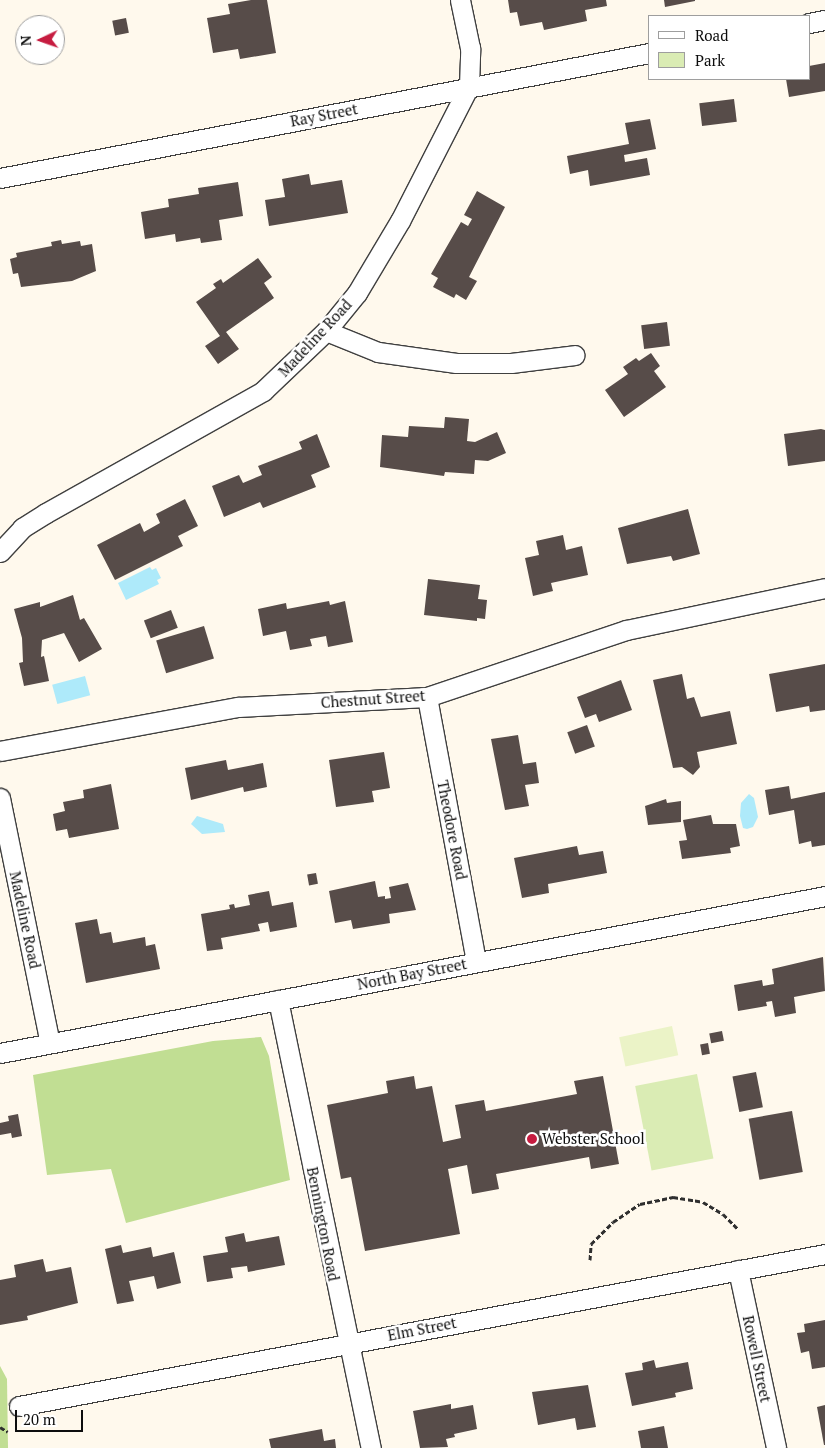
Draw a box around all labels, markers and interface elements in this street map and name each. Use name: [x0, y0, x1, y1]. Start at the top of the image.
north arrow: [15, 15, 65, 65]
legend: [648, 15, 810, 80]
text: Road: [695, 25, 728, 45]
text: N: [16, 35, 35, 47]
text: Park: [695, 50, 725, 70]
street label: Ray Street: [289, 100, 359, 130]
street label: Madeline Road: [275, 296, 355, 380]
street label: Chestnut Street: [320, 686, 426, 712]
street label: Theodore Road: [434, 779, 470, 881]
street label: Madeline Road: [6, 870, 44, 970]
street label: North Bay Street: [356, 955, 468, 993]
place label: Webster School: [542, 1130, 645, 1148]
marker: Webster School: [526, 1133, 538, 1145]
street label: Bennington Road: [303, 1165, 343, 1283]
street label: Elm Street: [386, 1314, 458, 1344]
street label: Rowell Street: [739, 1314, 775, 1404]
scale bar: [18, 1400, 85, 1432]
text: 20 m: [23, 1409, 56, 1429]

